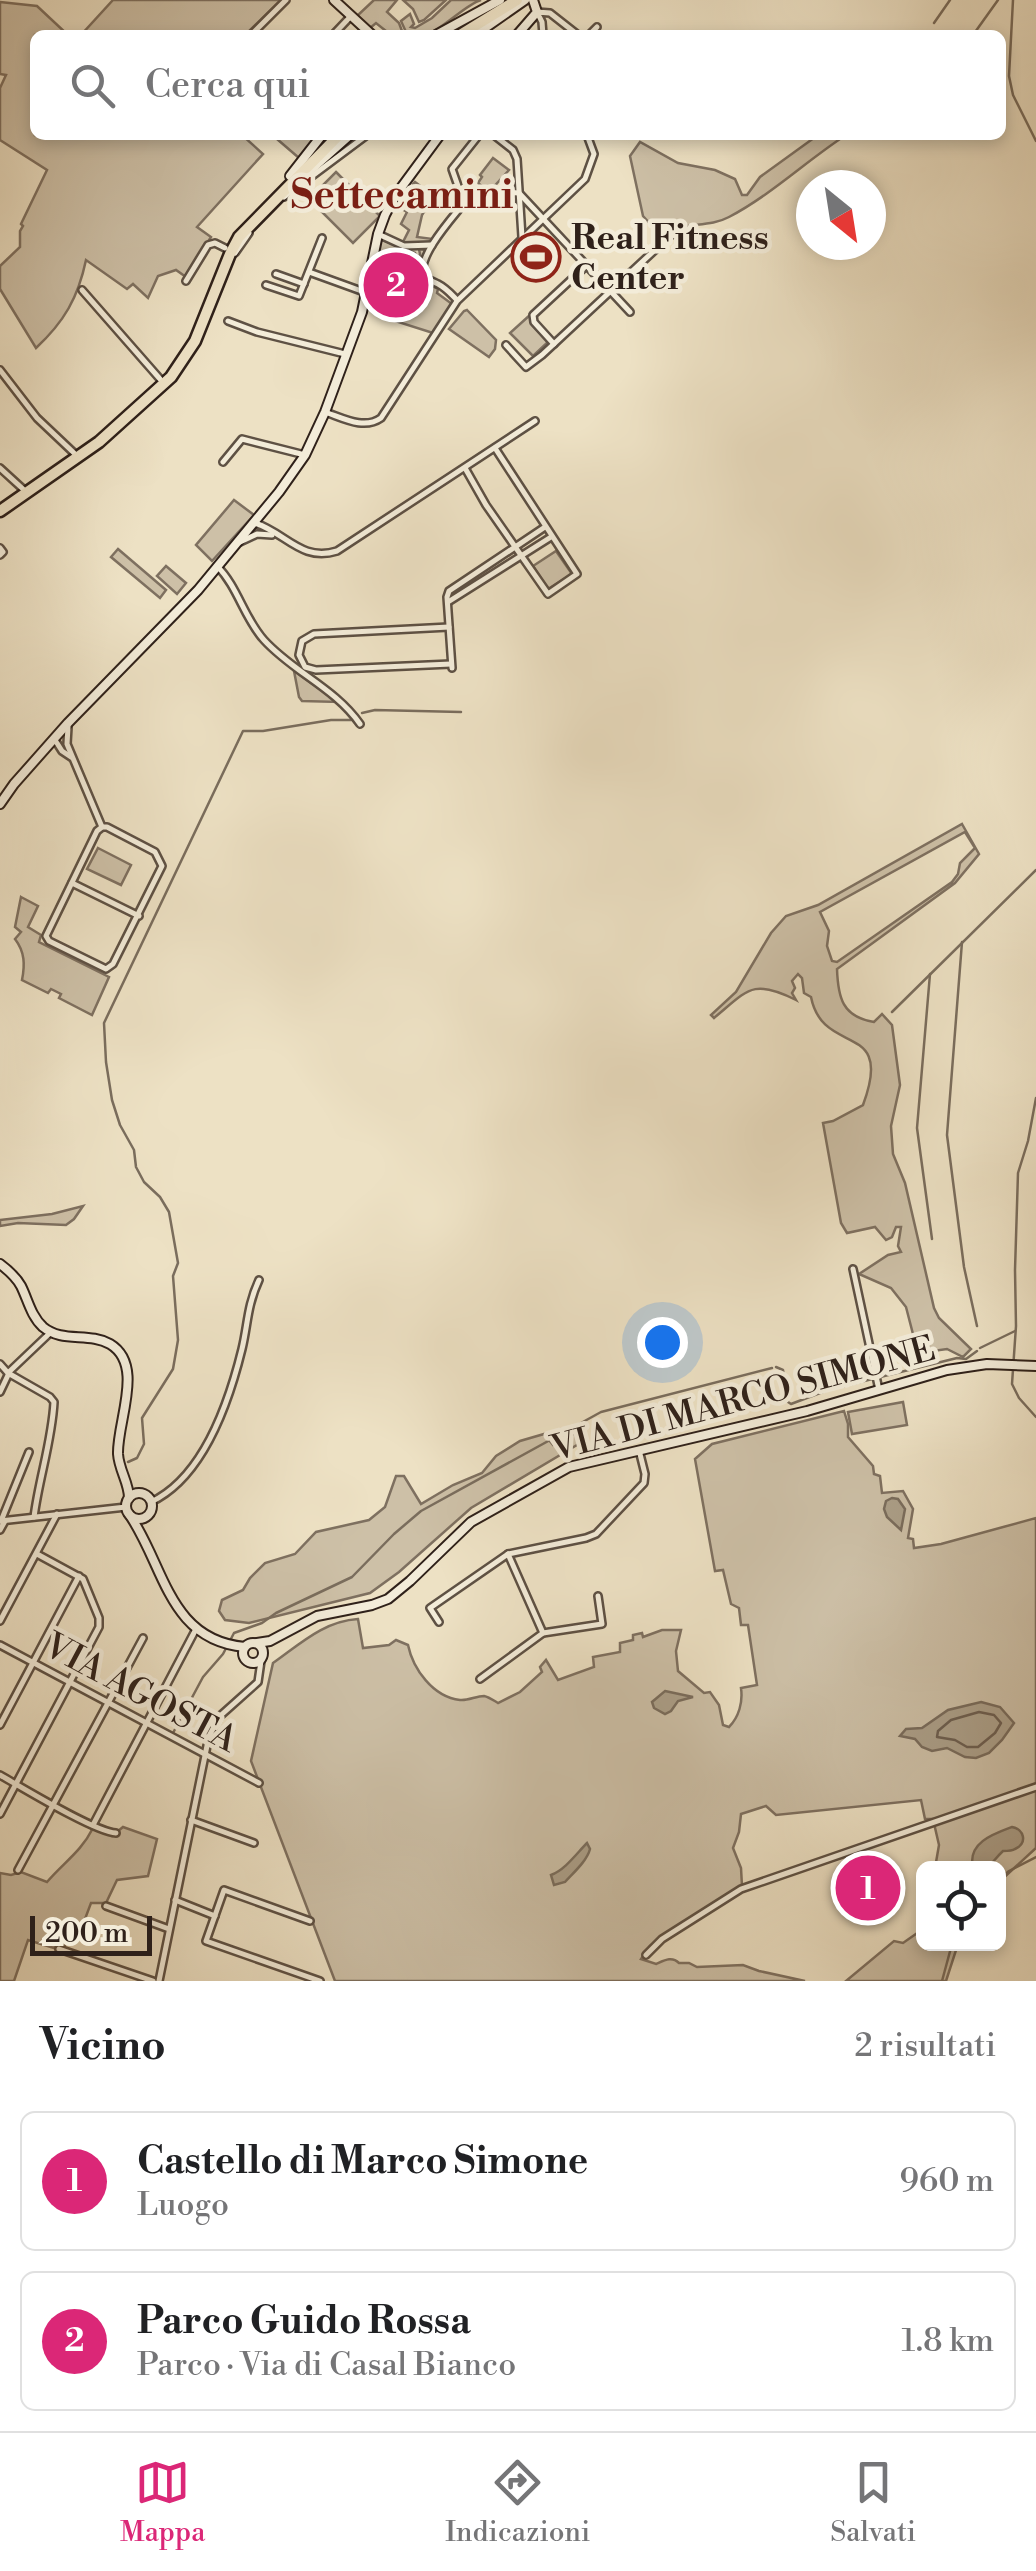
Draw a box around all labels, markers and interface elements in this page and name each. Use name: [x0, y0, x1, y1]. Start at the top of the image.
search box: [30, 30, 1006, 140]
icon: search: [65, 58, 120, 113]
text: Cerca qui: [145, 62, 310, 109]
north arrow: [796, 170, 886, 260]
district label: Settecamini: [291, 171, 514, 221]
place label: Real Fitness Center: [571, 217, 769, 300]
sports icon: Real Fitness Center: [510, 231, 562, 283]
pin: 2: [364, 248, 428, 322]
your location: [637, 1317, 688, 1368]
street label: VIA DI MARCO SIMONE: [546, 1327, 940, 1472]
street label: VIA AGOSTA: [36, 1624, 245, 1763]
pin: 1: [836, 1850, 900, 1926]
map controls: [916, 1861, 1006, 1951]
button: locate: [916, 1861, 1006, 1951]
scale bar: [30, 1911, 152, 1956]
text: 200 m: [45, 1916, 128, 1951]
text: Vicino: [40, 2020, 166, 2073]
text: 2 risultati: [854, 2026, 996, 2066]
text: Castello di Marco Simone: [137, 2138, 588, 2185]
text: 1: [67, 2161, 82, 2201]
text: 960 m: [899, 2161, 994, 2201]
text: Luogo: [137, 2185, 229, 2225]
text: Parco Guido Rossa: [137, 2298, 471, 2345]
text: 2: [64, 2321, 85, 2361]
text: 1.8 km: [902, 2321, 994, 2361]
text: Parco · Via di Casal Bianco: [137, 2345, 516, 2385]
tab: Mappa: [120, 2455, 205, 2550]
tab: Indicazioni: [445, 2455, 590, 2550]
tab: Salvati: [830, 2455, 916, 2550]

